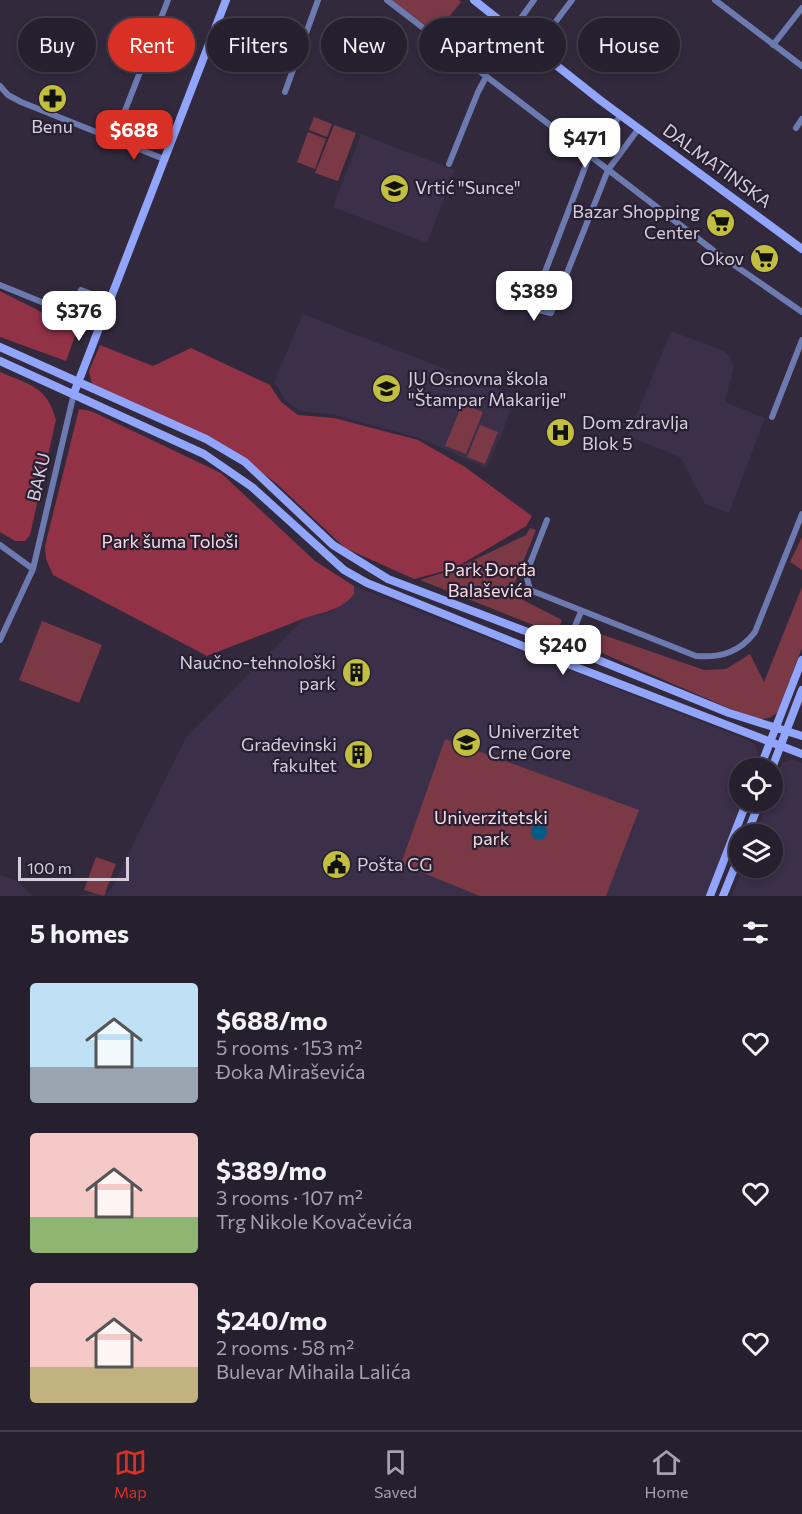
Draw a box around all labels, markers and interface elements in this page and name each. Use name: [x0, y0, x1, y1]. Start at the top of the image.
chip: Buy: [18, 18, 96, 72]
chip: Rent: [108, 18, 195, 72]
chip: Filters: [207, 18, 309, 72]
chip: New: [321, 18, 407, 72]
chip: Apartment: [419, 18, 566, 72]
chip: House: [578, 18, 680, 72]
pharmacy icon: Benu: [36, 82, 68, 114]
pin: $688: [98, 110, 170, 161]
place label: Benu: [31, 115, 73, 137]
text: $688: [110, 117, 158, 141]
pin: $471: [549, 118, 621, 169]
street label: DALMATINSKA: [659, 118, 776, 212]
text: $471: [563, 125, 607, 149]
school or university icon: Vrtić "Sunce": [378, 172, 410, 204]
place label: Vrtić "Sunce": [415, 176, 521, 198]
place label: Bazar Shopping Center: [572, 200, 700, 243]
supermarket icon: Bazar Shopping Center: [705, 206, 737, 238]
supermarket icon: Okov: [749, 243, 781, 275]
place label: Okov: [700, 247, 744, 269]
pin: $389: [498, 271, 570, 322]
text: $389: [510, 278, 558, 302]
pin: $376: [43, 291, 115, 342]
text: $376: [56, 298, 102, 322]
place label: JU Osnovna škola "Štampar Makarije": [408, 367, 566, 410]
school or university icon: JU Osnovna škola "Štampar Makarije": [371, 373, 403, 405]
place label: Dom zdravlja Blok 5: [582, 411, 689, 454]
hospital icon: Dom zdravlja Blok 5: [545, 417, 577, 449]
street label: BAKU: [22, 450, 54, 503]
park label: Park šuma Tološi: [102, 530, 238, 552]
park label: Park Đorđa Balaševića: [444, 558, 536, 601]
pin: $240: [527, 625, 599, 676]
text: $240: [539, 632, 587, 656]
place label: Naučno-tehnološki park: [180, 651, 336, 694]
building icon: Naučno-tehnološki park: [341, 657, 373, 689]
place label: Univerzitet Crne Gore: [488, 720, 579, 763]
school or university icon: Univerzitet Crne Gore: [451, 726, 483, 758]
place label: Građevinski fakultet: [241, 733, 337, 776]
building icon: Građevinski fakultet: [342, 739, 374, 771]
map controls: [729, 758, 783, 878]
button: locate: [729, 758, 783, 812]
park label: Univerzitetski park: [434, 806, 548, 849]
button: layers: [729, 824, 783, 878]
public building icon: Pošta CG: [320, 849, 352, 881]
place label: Pošta CG: [357, 853, 432, 875]
scale bar: [18, 854, 129, 882]
text: 100 m: [27, 858, 72, 877]
icon: filters: [739, 916, 772, 949]
text: 5 homes: [30, 917, 129, 948]
text: $688/mo: [216, 1004, 328, 1035]
icon: home: [78, 1007, 150, 1079]
icon: heart: [739, 1027, 772, 1060]
text: 5 rooms · 153 m²: [216, 1035, 363, 1059]
text: Đoka Miraševića: [216, 1059, 366, 1083]
text: $389/mo: [216, 1154, 327, 1185]
icon: home: [78, 1157, 150, 1229]
icon: heart: [739, 1177, 772, 1210]
text: 3 rooms · 107 m²: [216, 1185, 363, 1209]
text: Trg Nikole Kovačevića: [216, 1209, 413, 1233]
text: $240/mo: [216, 1304, 327, 1335]
icon: home: [78, 1307, 150, 1379]
icon: heart: [739, 1327, 772, 1360]
text: 2 rooms · 58 m²: [216, 1335, 354, 1359]
text: Bulevar Mihaila Lalića: [216, 1359, 411, 1383]
tab: Map: [114, 1446, 147, 1501]
tab: Saved: [374, 1446, 417, 1501]
tab: Home: [644, 1446, 688, 1501]

